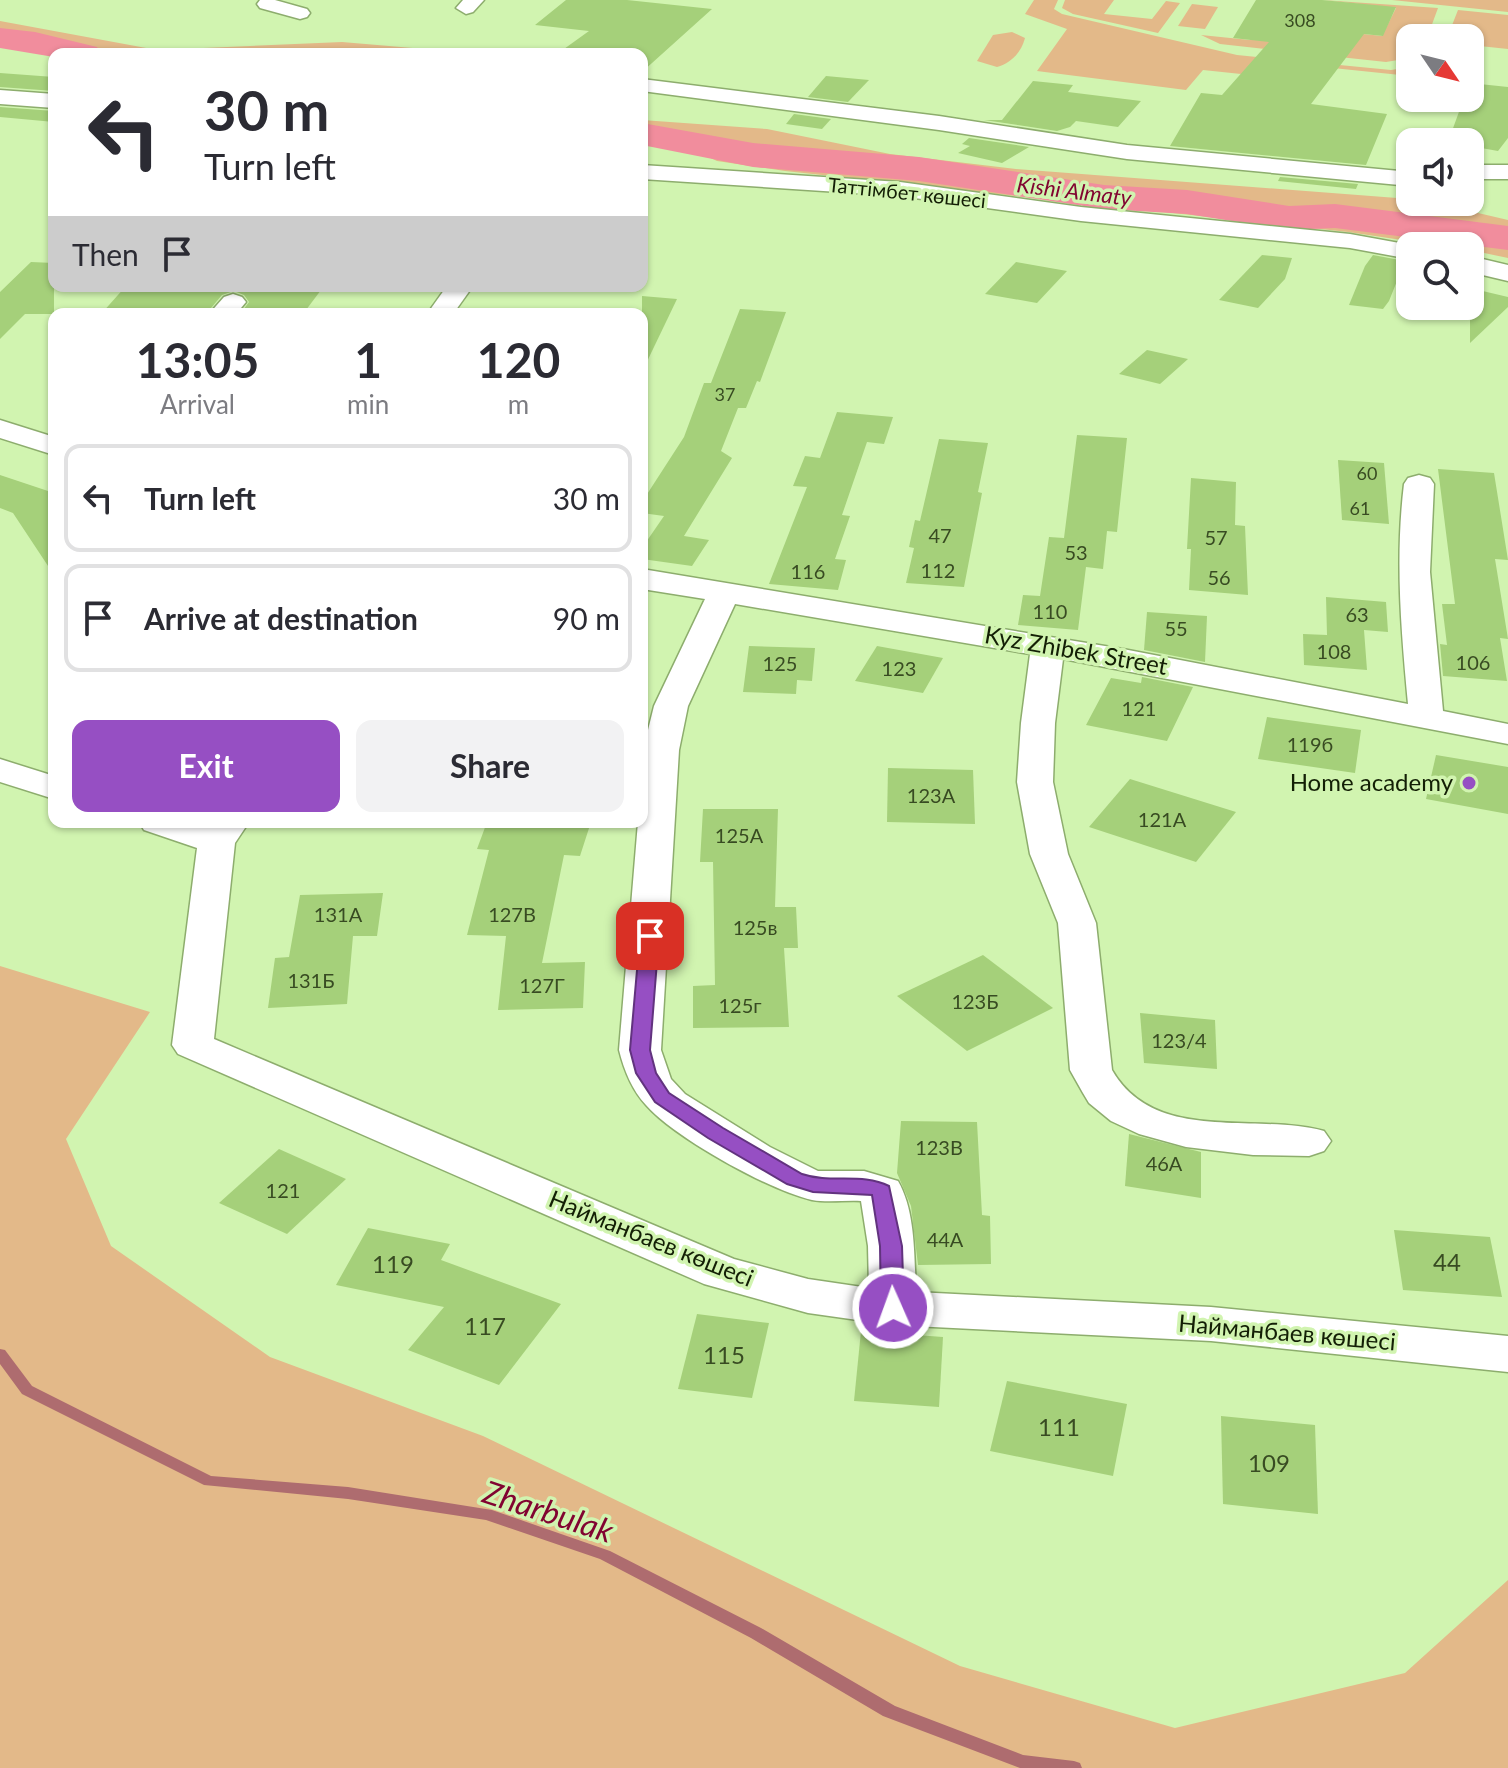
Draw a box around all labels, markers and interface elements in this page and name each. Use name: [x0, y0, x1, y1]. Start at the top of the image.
house number: 308: [1284, 9, 1316, 31]
north arrow: [1396, 24, 1484, 112]
map controls: [1396, 24, 1484, 320]
text: 30 m: [204, 76, 329, 143]
icon: left: [72, 80, 176, 184]
button: sound: [1396, 128, 1484, 216]
text: Turn left: [204, 144, 336, 188]
water label: Kіshі Almaty: [1015, 170, 1133, 211]
street label: Таттімбет көшесі: [827, 172, 987, 212]
icon: arrive: [155, 232, 199, 276]
button: search: [1396, 232, 1484, 320]
text: Then: [72, 236, 139, 272]
text: 13:05: [136, 331, 259, 388]
text: 1: [354, 331, 382, 388]
text: 120: [477, 331, 560, 388]
house number: 37: [715, 383, 735, 405]
text: Arrival: [160, 388, 235, 420]
text: min: [347, 388, 389, 420]
text: m: [508, 388, 529, 420]
house number: 60: [1357, 462, 1377, 484]
icon: left: [76, 476, 120, 520]
text: Turn left: [144, 480, 256, 516]
text: 30 m: [553, 480, 620, 516]
house number: 61: [1350, 497, 1370, 519]
house number: 47: [928, 523, 952, 547]
house number: 57: [1204, 525, 1228, 549]
house number: 53: [1064, 540, 1088, 564]
house number: 112: [921, 558, 955, 582]
house number: 116: [791, 559, 825, 583]
house number: 56: [1207, 565, 1231, 589]
icon: arrive: [76, 596, 120, 640]
house number: 110: [1033, 599, 1067, 623]
text: Arrive at destination: [144, 600, 418, 636]
text: 90 m: [553, 600, 620, 636]
house number: 63: [1345, 602, 1369, 626]
house number: 55: [1164, 616, 1188, 640]
street label: Kyz Zhibek Street: [983, 619, 1170, 680]
house number: 108: [1317, 639, 1351, 663]
house number: 106: [1456, 650, 1490, 674]
house number: 125: [763, 651, 797, 675]
house number: 123: [882, 656, 916, 680]
house number: 121: [1122, 696, 1156, 720]
button: Exit: [72, 720, 340, 812]
button: Share: [356, 720, 624, 812]
house number: 119б: [1287, 732, 1333, 756]
place label: Home academy: [1290, 767, 1454, 796]
marker: Home academy: [1460, 774, 1478, 792]
house number: 123А: [907, 783, 956, 807]
house number: 121А: [1138, 807, 1187, 831]
house number: 125А: [715, 823, 764, 847]
house number: 131А: [314, 902, 363, 926]
house number: 127В: [488, 902, 536, 926]
pin: [616, 902, 684, 970]
icon: arrive: [628, 914, 672, 958]
house number: 125в: [733, 915, 777, 939]
house number: 131Б: [287, 968, 335, 992]
house number: 127Г: [519, 973, 565, 997]
house number: 123Б: [951, 989, 999, 1013]
house number: 125г: [718, 993, 762, 1017]
house number: 123/4: [1151, 1028, 1207, 1052]
house number: 123В: [915, 1135, 963, 1159]
house number: 46А: [1146, 1151, 1183, 1175]
house number: 121: [266, 1178, 300, 1202]
street label: Найманбаев көшесі: [545, 1183, 758, 1292]
house number: 44А: [927, 1227, 964, 1251]
house number: 44: [1433, 1247, 1461, 1276]
house number: 119: [372, 1249, 414, 1278]
position arrow: [851, 1266, 935, 1350]
street label: Найманбаев көшесі: [1177, 1308, 1397, 1355]
house number: 117: [464, 1311, 506, 1340]
house number: 115: [703, 1340, 745, 1369]
house number: 111: [1038, 1412, 1080, 1441]
house number: 109: [1248, 1448, 1290, 1477]
water label: Zharbulak: [478, 1471, 619, 1550]

